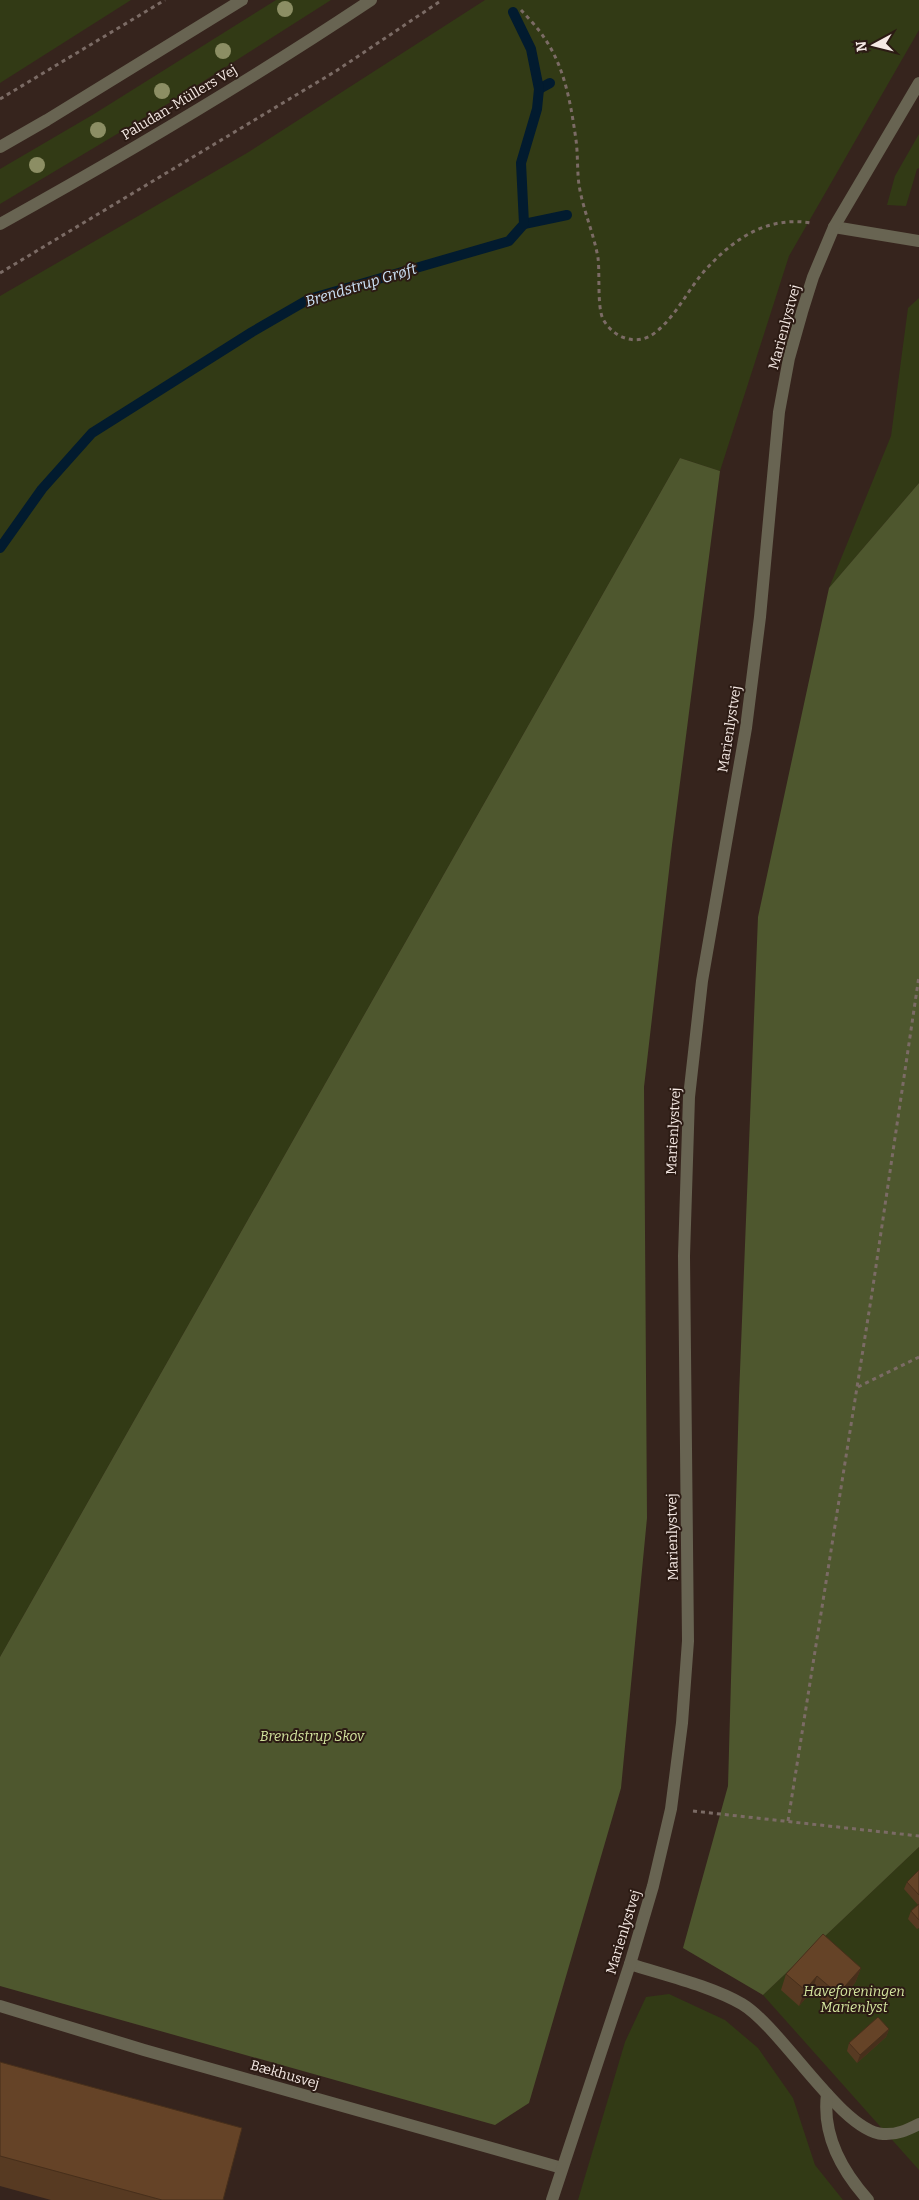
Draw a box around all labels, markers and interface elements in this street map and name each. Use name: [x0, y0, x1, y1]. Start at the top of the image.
north arrow: [849, 20, 899, 70]
text: N: [852, 40, 871, 53]
street label: Paludan-Müllers Vej: [118, 61, 240, 144]
water label: Brendstrup Grøft: [303, 259, 419, 310]
street label: Marienlystvej: [765, 283, 804, 372]
street label: Marienlystvej: [714, 685, 745, 774]
street label: Marienlystvej: [663, 1087, 684, 1175]
street label: Marienlystvej: [663, 1493, 682, 1581]
park label: Brendstrup Skov: [260, 1728, 365, 1745]
street label: Marienlystvej: [603, 1888, 644, 1976]
park label: Haveforeningen Marienlyst: [803, 1983, 905, 2016]
street label: Bækhusvej: [249, 2057, 321, 2092]

